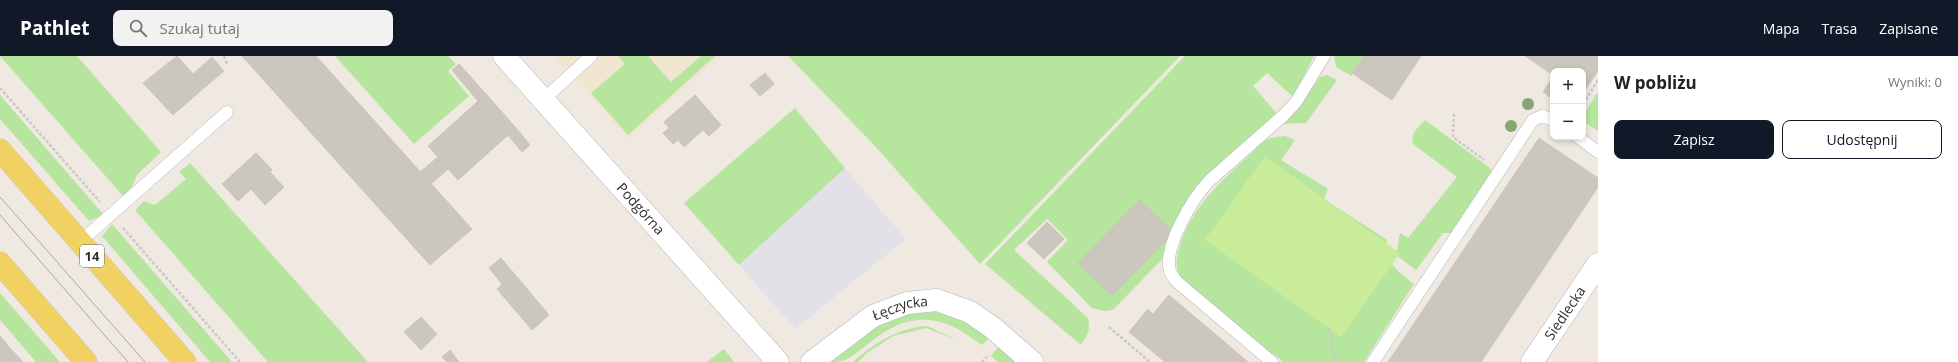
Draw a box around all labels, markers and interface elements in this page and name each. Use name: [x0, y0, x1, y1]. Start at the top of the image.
search box: [113, 10, 393, 46]
text: Pathlet: [20, 15, 89, 41]
icon: search: [127, 17, 149, 39]
text: Szukaj tutaj: [159, 18, 240, 38]
text: Mapa: [1763, 19, 1800, 38]
text: Trasa: [1822, 19, 1857, 38]
text: Zapisane: [1879, 19, 1938, 38]
map controls: [1550, 68, 1586, 140]
button: +: [1550, 68, 1586, 104]
text: W pobliżu: [1614, 71, 1697, 94]
text: Wyniki: 0: [1888, 73, 1942, 91]
button: −: [1550, 104, 1586, 140]
button: Zapisz: [1614, 120, 1774, 159]
button: Udostępnij: [1782, 120, 1942, 159]
street label: Podgórna: [613, 178, 669, 238]
road number: 14: [80, 245, 104, 267]
street label: Siedlecka: [1540, 282, 1589, 343]
street label: Łęczycka: [869, 291, 929, 324]

